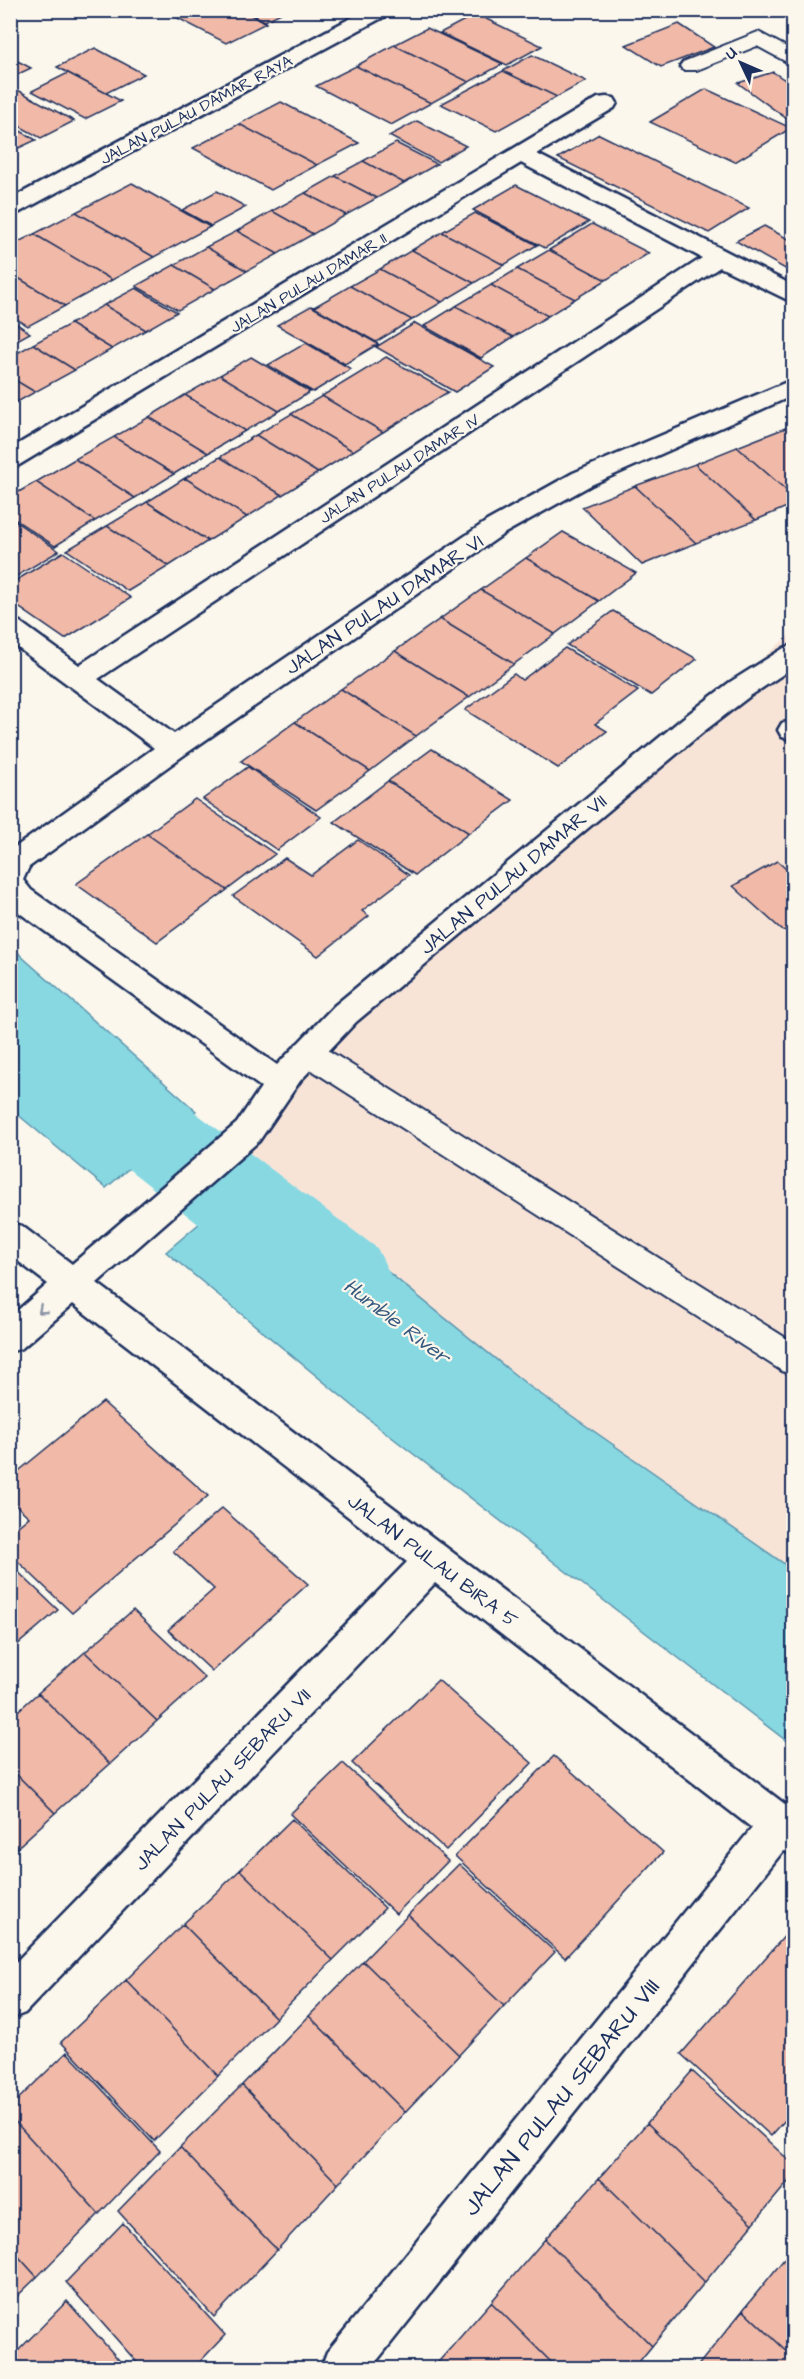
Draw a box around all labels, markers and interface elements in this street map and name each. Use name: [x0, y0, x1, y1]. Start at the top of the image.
north arrow: [711, 33, 771, 93]
text: U: [720, 42, 742, 64]
street label: JALAN PULAU DAMAR RAYA: [96, 50, 296, 170]
street label: JALAN PULAU DAMAR II: [226, 227, 391, 338]
street label: JALAN PULAU DAMAR IV: [315, 409, 484, 529]
street label: JALAN PULAU DAMAR VI: [280, 528, 489, 682]
street label: JALAN PULAU DAMAR VII: [414, 788, 613, 961]
water label: Humble River: [337, 1272, 458, 1373]
one-way arrow: [38, 1303, 49, 1314]
street label: JALAN PULAU BIRA 5: [341, 1487, 523, 1634]
street label: JALAN PULAU SEBARU VII: [128, 1682, 318, 1877]
street label: JALAN PULAU SEBARU VIII: [455, 1972, 668, 2224]

